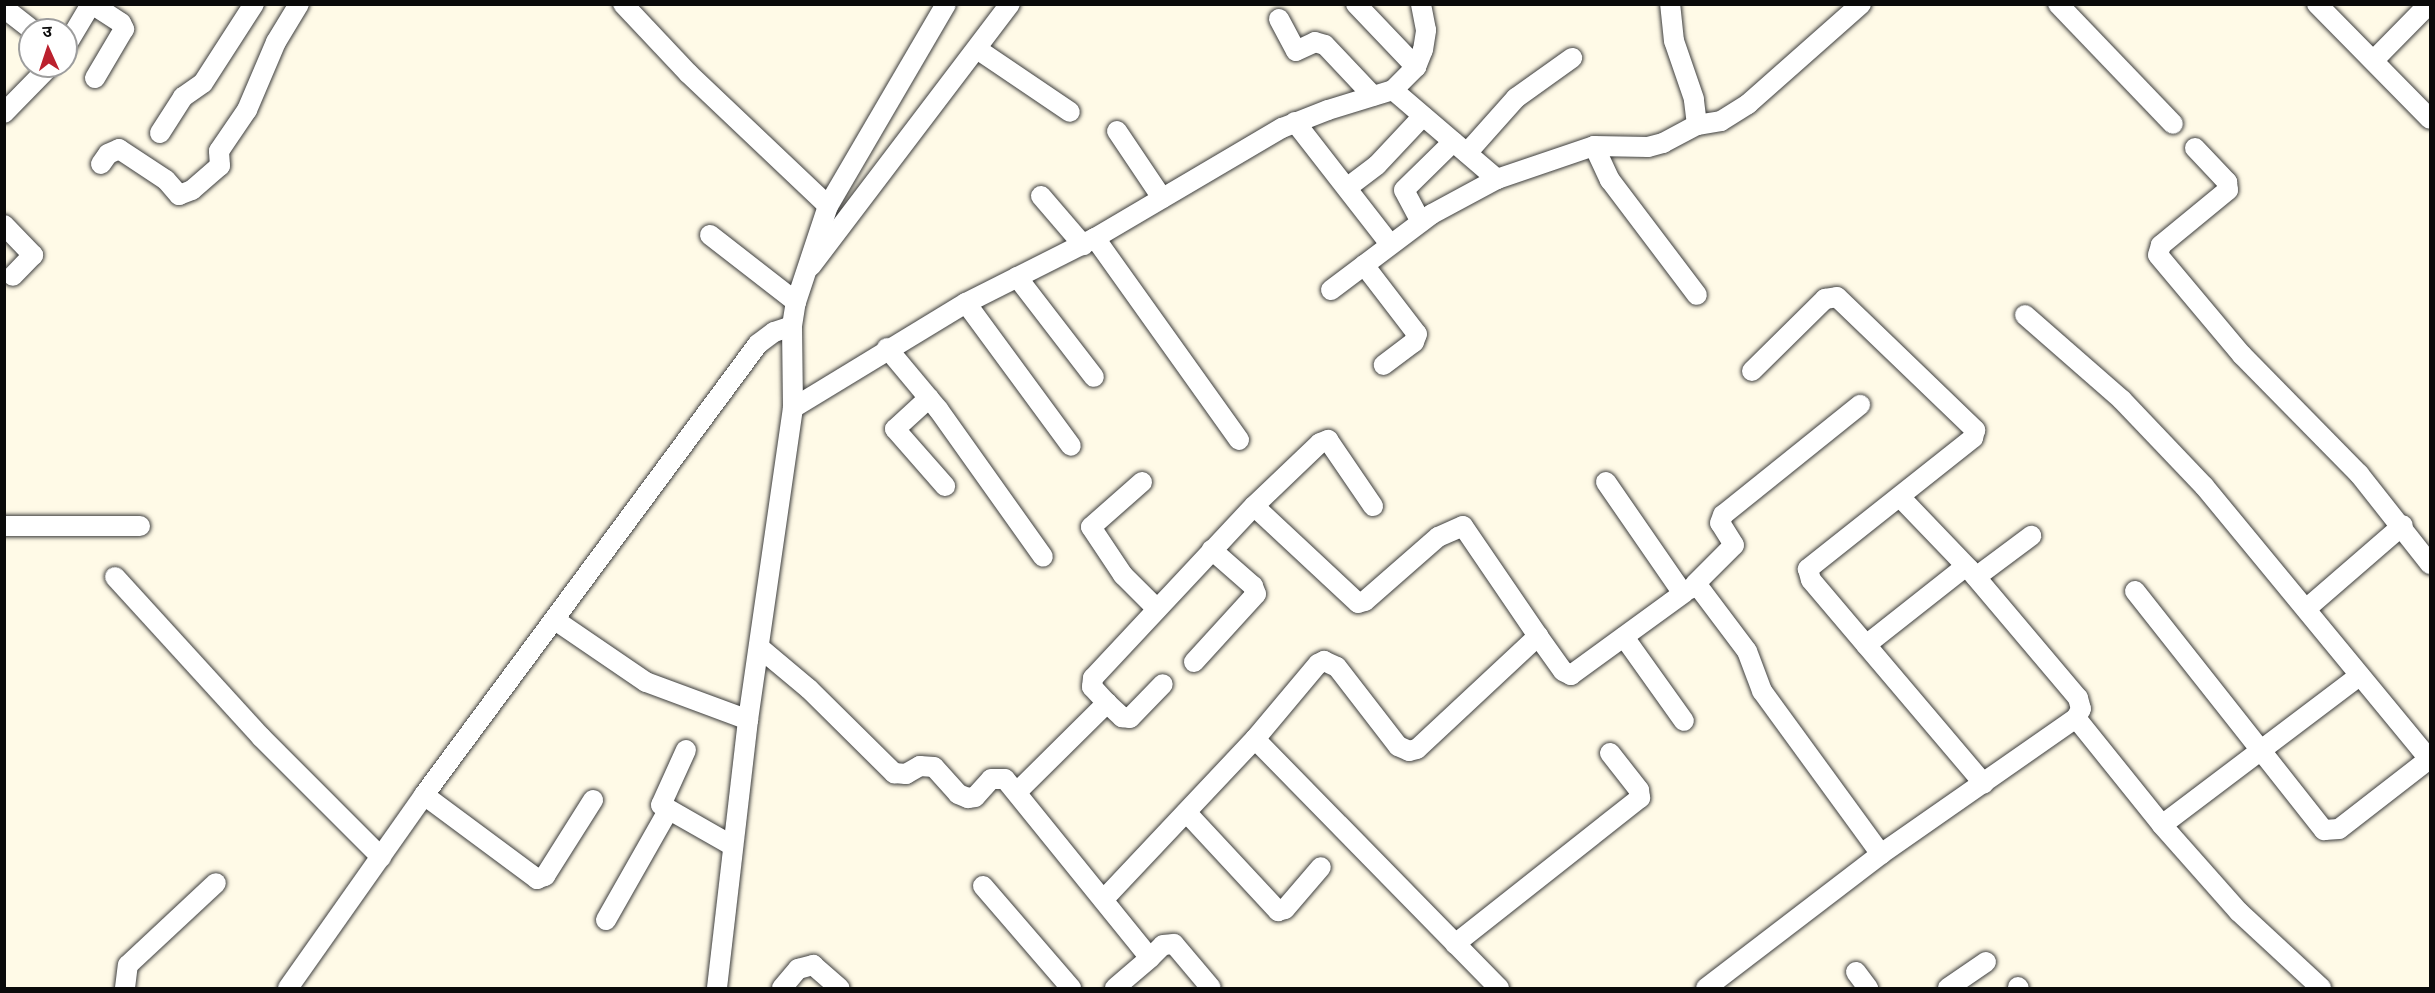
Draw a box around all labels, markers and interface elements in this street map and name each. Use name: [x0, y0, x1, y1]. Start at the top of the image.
north arrow: [18, 18, 78, 78]
text: उ: [42, 20, 52, 44]

